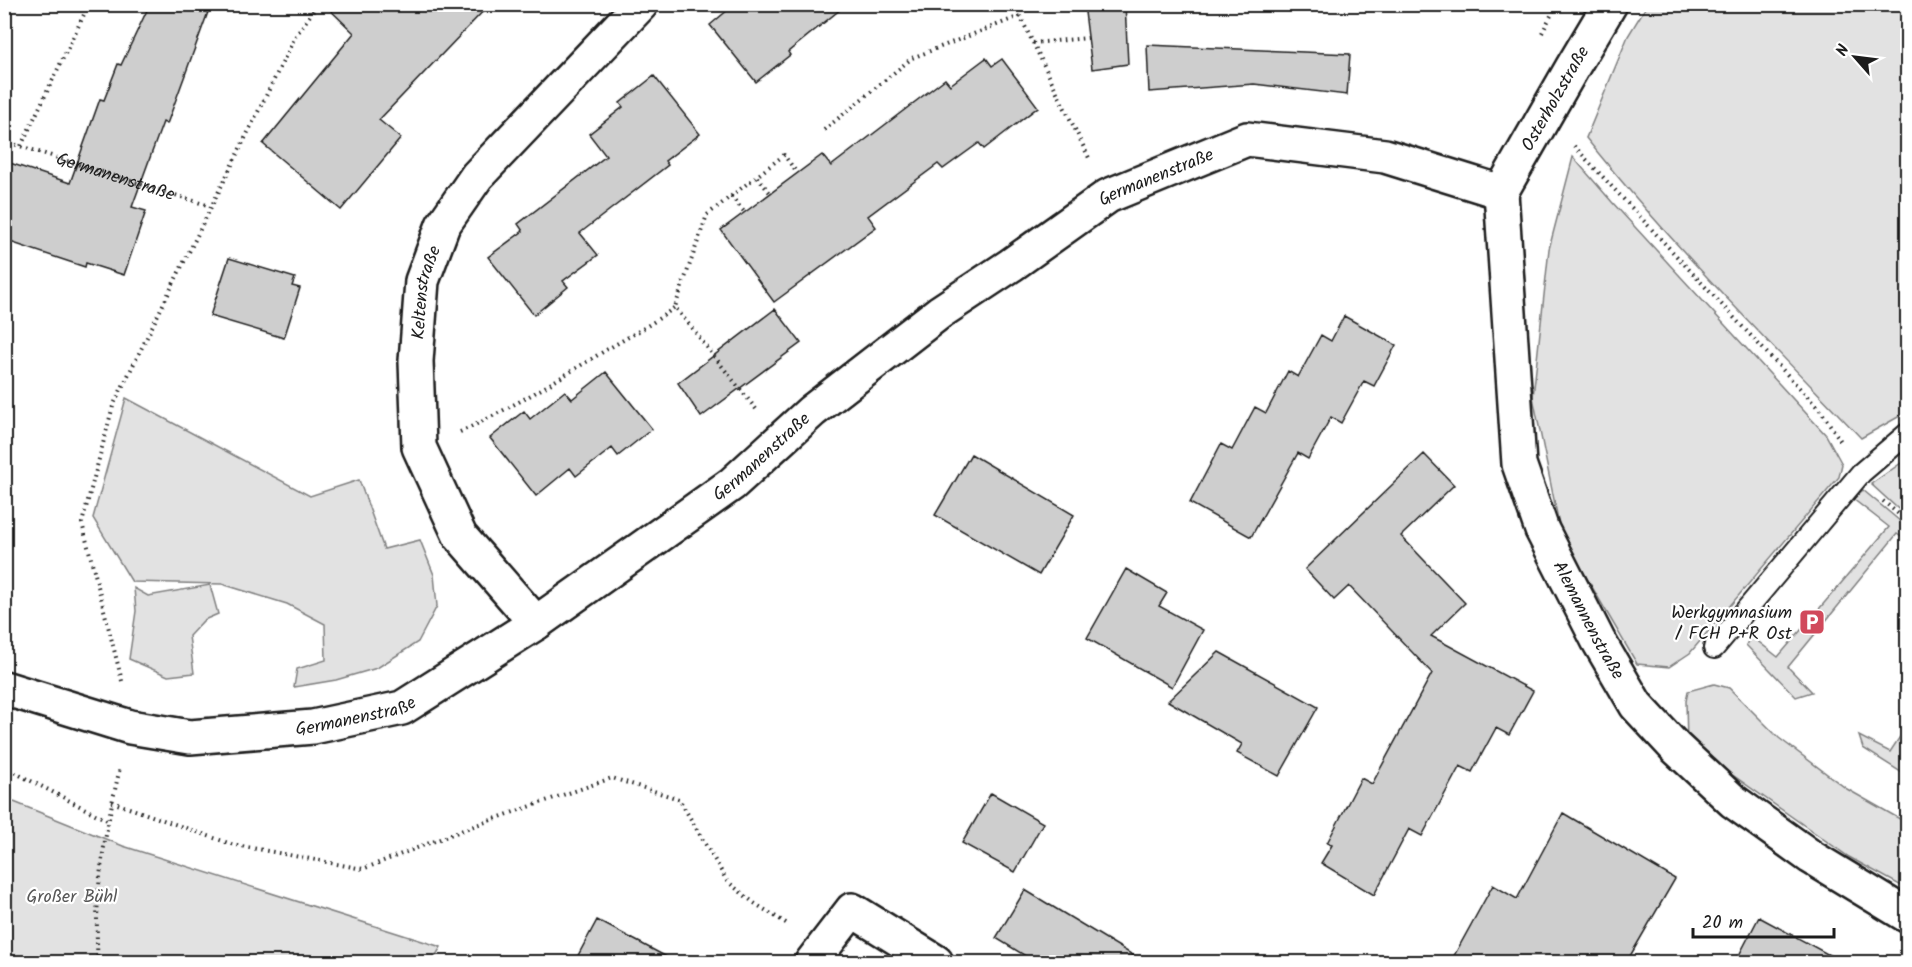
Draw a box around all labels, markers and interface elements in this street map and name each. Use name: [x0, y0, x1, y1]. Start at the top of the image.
north arrow: [1825, 27, 1885, 87]
text: N: [1830, 40, 1856, 61]
street label: Osterholzstraße: [1514, 41, 1598, 157]
street label: Germanenstraße: [1092, 141, 1219, 215]
street label: Germanenstraße: [52, 145, 178, 210]
street label: Keltenstraße: [405, 242, 450, 341]
street label: Germanenstraße: [707, 406, 818, 510]
street label: Alemannenstraße: [1544, 556, 1631, 686]
place label: Werkgymnasium / FCH P+R Ost: [1671, 599, 1793, 649]
parking icon: Werkgymnasium / FCH P+R Ost: [1797, 607, 1827, 637]
street label: Germanenstraße: [294, 689, 423, 744]
park label: Großer Bühl: [26, 883, 118, 912]
scale bar: [1693, 901, 1834, 939]
text: 20 m: [1702, 909, 1743, 938]

